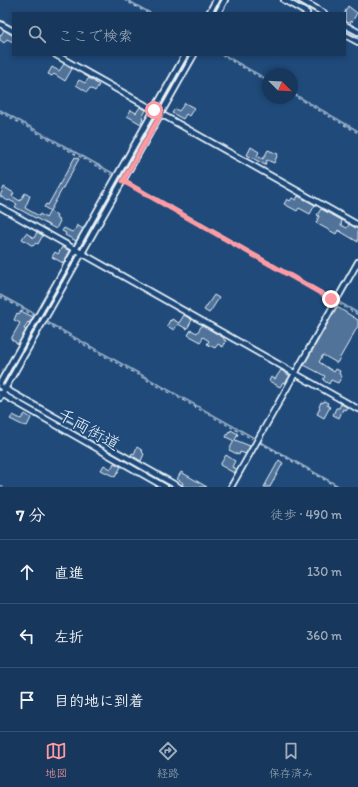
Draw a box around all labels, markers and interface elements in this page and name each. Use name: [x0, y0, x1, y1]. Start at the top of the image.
search box: [12, 12, 346, 56]
icon: search: [26, 23, 48, 45]
text: ここで検索: [58, 27, 133, 45]
north arrow: [262, 68, 298, 104]
route start: [145, 101, 163, 119]
route end: [322, 290, 340, 308]
street label: 千両街道: [54, 404, 124, 454]
text: 7 分: [16, 505, 45, 525]
text: 徒歩 · 490 m: [271, 507, 342, 522]
icon: ahead: [16, 561, 38, 583]
text: 直進: [54, 564, 84, 582]
text: 130 m: [307, 564, 342, 579]
icon: left: [16, 625, 38, 647]
text: 左折: [54, 628, 84, 646]
text: 360 m: [306, 628, 342, 643]
icon: arrive: [16, 689, 38, 711]
text: 目的地に到着: [54, 692, 144, 710]
tab: 地図: [45, 740, 67, 780]
tab: 経路: [157, 740, 179, 780]
tab: 保存済み: [269, 740, 313, 780]

